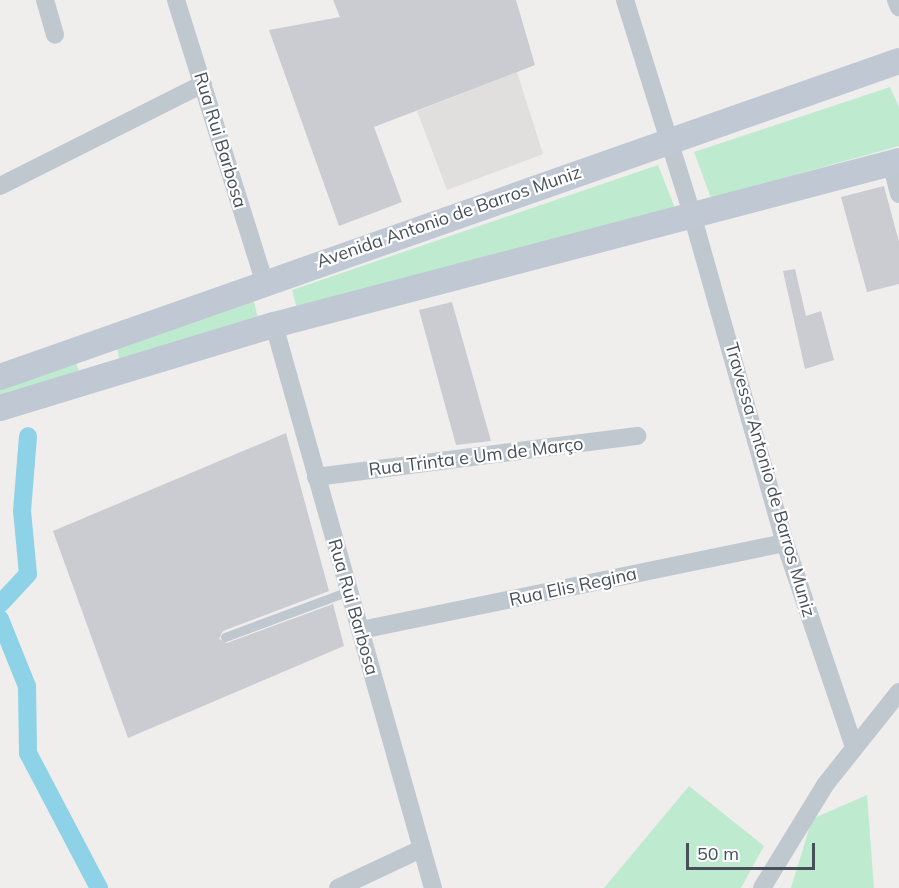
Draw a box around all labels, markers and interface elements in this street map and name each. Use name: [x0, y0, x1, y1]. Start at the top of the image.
street label: Rua Rui Barbosa: [189, 70, 251, 210]
street label: Avenida Antonio de Barros Muniz: [314, 161, 584, 273]
street label: Travessa Antonio de Barros Muniz: [720, 340, 820, 620]
street label: Rua Trinta e Um de Março: [367, 433, 585, 481]
street label: Rua Rui Barbosa: [323, 536, 383, 678]
street label: Rua Elis Regina: [507, 563, 639, 611]
scale bar: [689, 831, 818, 869]
text: 50 m: [697, 842, 739, 865]

